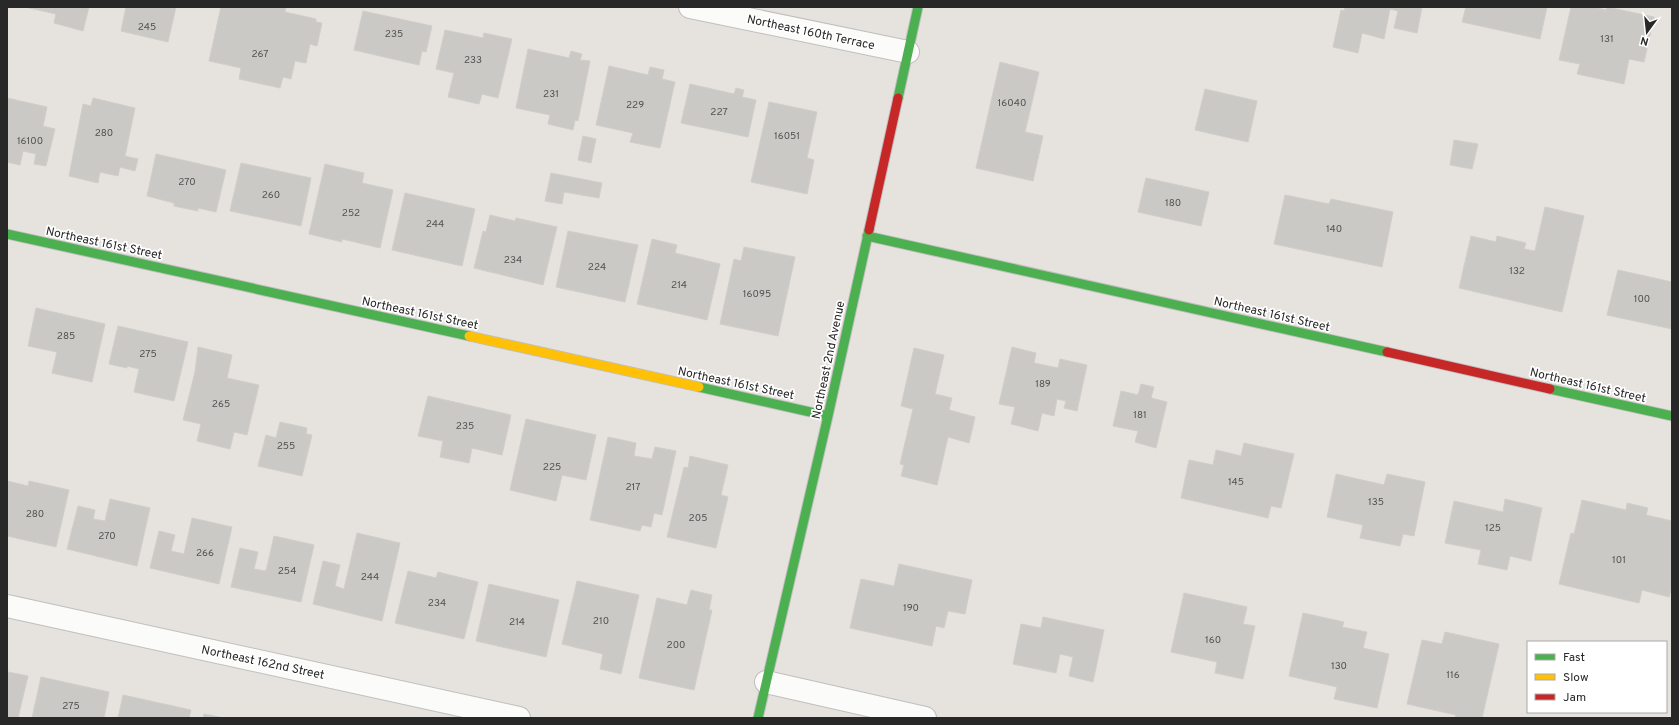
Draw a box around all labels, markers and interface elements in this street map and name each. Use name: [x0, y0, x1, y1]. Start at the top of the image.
street label: Northeast 160th Terrace: [745, 12, 876, 54]
north arrow: [1627, 12, 1667, 52]
house number: 245: [138, 21, 156, 34]
house number: 235: [385, 28, 403, 41]
house number: 131: [1600, 33, 1614, 46]
text: N: [1639, 33, 1650, 48]
house number: 267: [251, 48, 269, 61]
house number: 233: [464, 54, 482, 67]
house number: 231: [543, 88, 559, 101]
house number: 16040: [998, 97, 1026, 110]
house number: 229: [626, 99, 644, 112]
house number: 227: [710, 106, 728, 119]
house number: 280: [95, 127, 113, 140]
house number: 16051: [774, 130, 800, 143]
house number: 16100: [17, 135, 43, 148]
house number: 270: [178, 176, 196, 189]
house number: 260: [262, 189, 280, 202]
house number: 180: [1165, 197, 1181, 210]
house number: 252: [342, 207, 360, 220]
house number: 244: [426, 218, 444, 231]
house number: 140: [1326, 223, 1342, 236]
street label: Northeast 161st Street: [44, 224, 163, 264]
house number: 234: [504, 254, 522, 267]
house number: 224: [588, 261, 606, 274]
house number: 132: [1509, 265, 1525, 278]
house number: 214: [671, 279, 687, 292]
house number: 16095: [743, 288, 771, 301]
house number: 100: [1634, 293, 1650, 306]
street label: Northeast 161st Street: [360, 294, 479, 334]
street label: Northeast 161st Street: [1212, 294, 1331, 336]
street label: Northeast 2nd Avenue: [809, 300, 849, 421]
house number: 285: [57, 330, 75, 343]
house number: 275: [139, 348, 157, 361]
street label: Northeast 161st Street: [676, 364, 795, 404]
street label: Northeast 161st Street: [1528, 365, 1647, 407]
house number: 189: [1035, 378, 1051, 391]
house number: 265: [212, 398, 230, 411]
house number: 181: [1133, 409, 1147, 422]
house number: 235: [456, 420, 474, 433]
house number: 255: [277, 440, 295, 453]
house number: 225: [543, 461, 561, 474]
house number: 145: [1228, 476, 1244, 489]
house number: 217: [625, 481, 641, 494]
house number: 135: [1368, 496, 1384, 509]
house number: 280: [26, 508, 44, 521]
house number: 205: [689, 512, 707, 525]
house number: 125: [1485, 522, 1501, 535]
house number: 270: [98, 530, 116, 543]
house number: 266: [196, 547, 214, 560]
house number: 101: [1612, 554, 1626, 567]
house number: 254: [278, 565, 296, 578]
house number: 244: [361, 571, 379, 584]
house number: 234: [428, 597, 446, 610]
house number: 190: [903, 602, 919, 615]
house number: 210: [593, 615, 609, 628]
house number: 214: [509, 616, 525, 629]
house number: 160: [1205, 634, 1221, 647]
house number: 200: [667, 639, 685, 652]
legend: [1527, 641, 1667, 713]
street label: Northeast 162nd Street: [200, 642, 326, 684]
text: Fast: [1563, 650, 1585, 666]
house number: 130: [1331, 660, 1347, 673]
house number: 116: [1446, 669, 1460, 682]
text: Slow: [1563, 670, 1589, 686]
text: Jam: [1563, 690, 1586, 706]
house number: 275: [62, 700, 80, 713]

